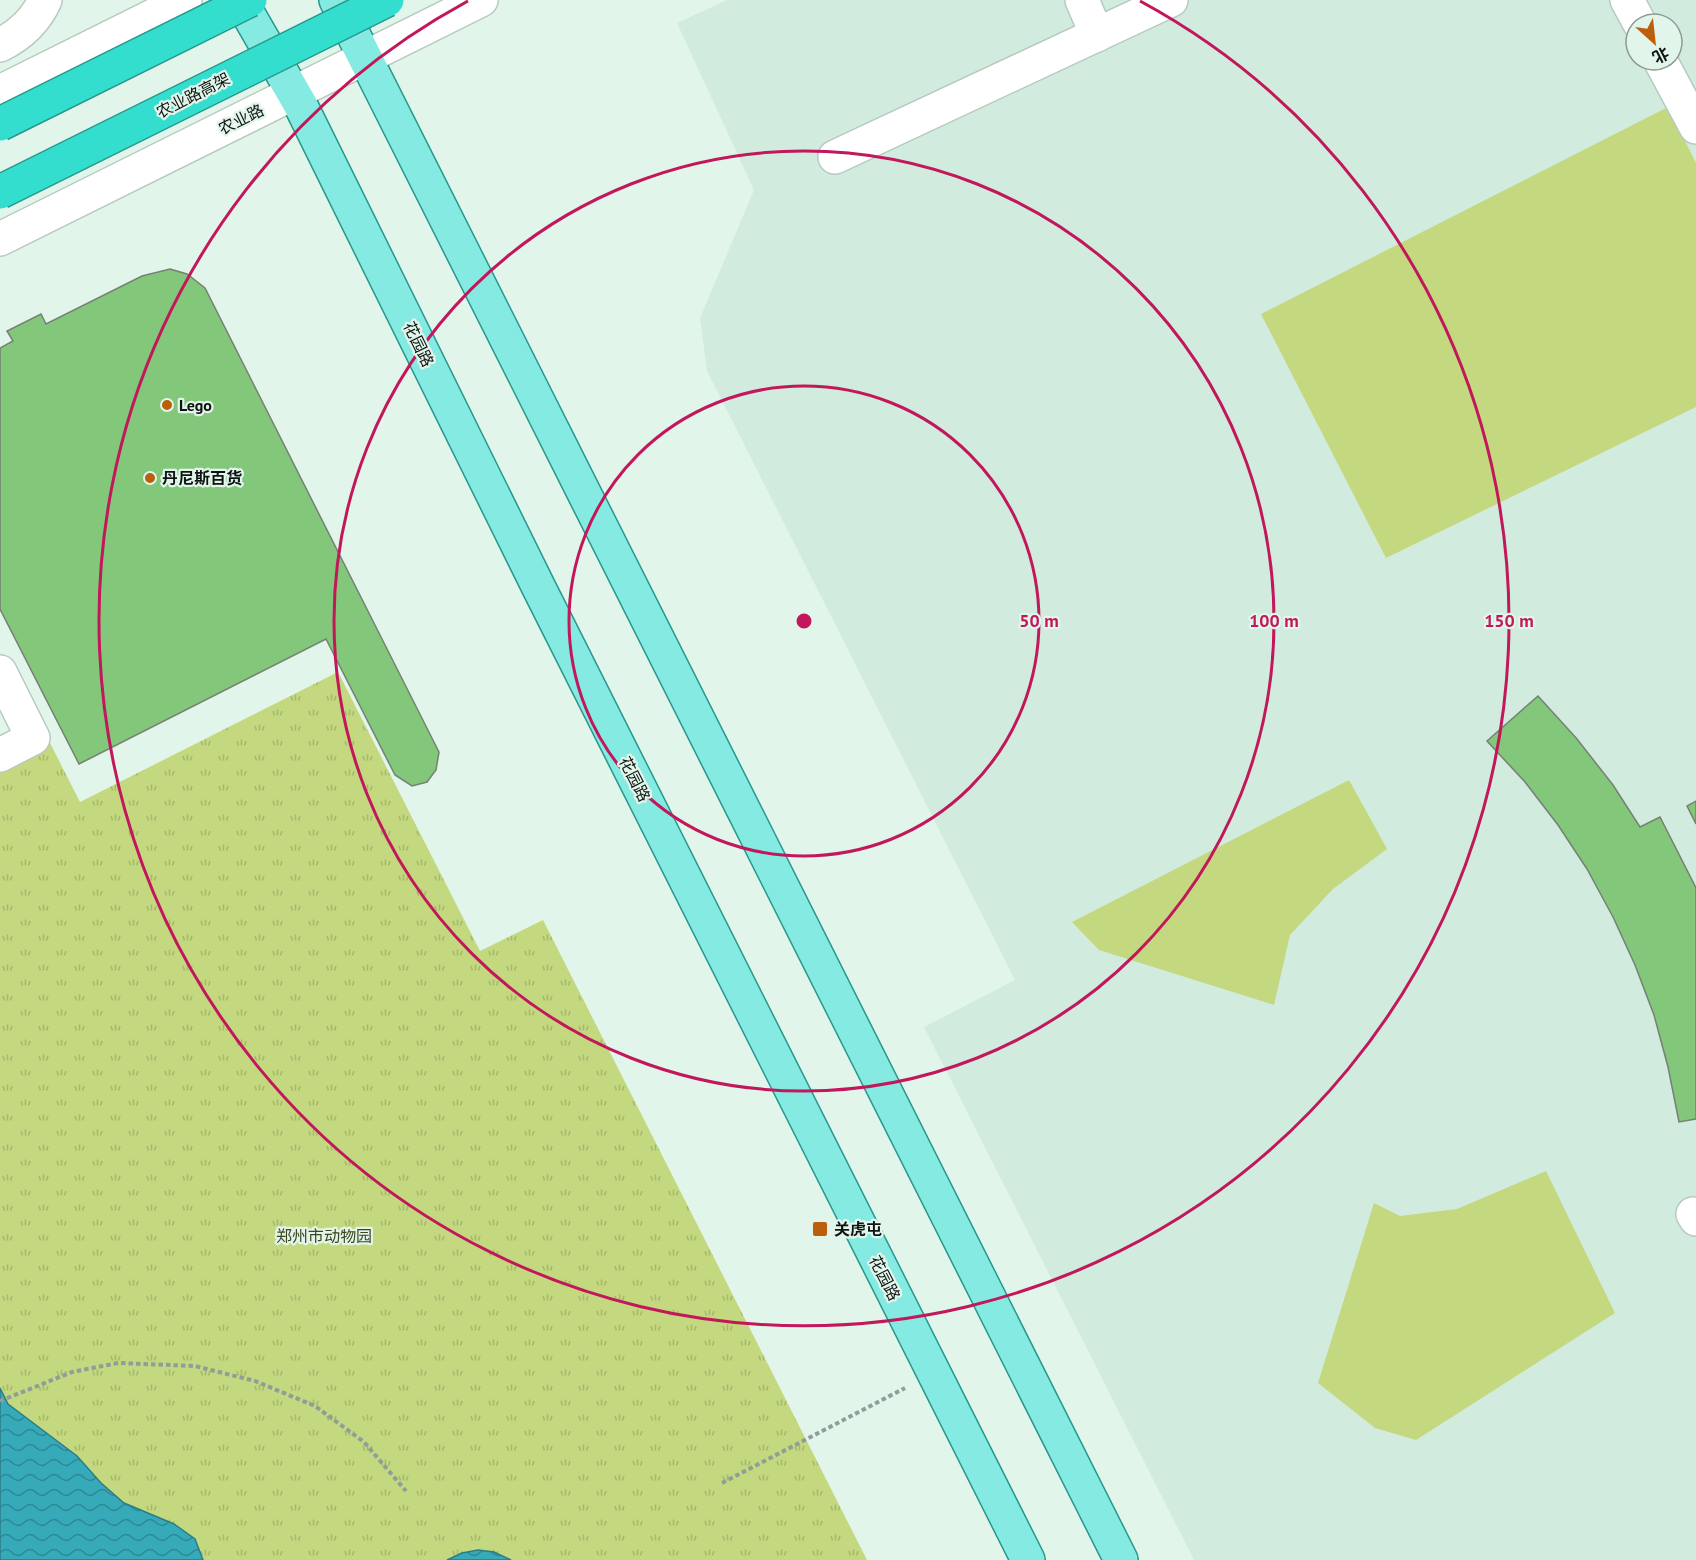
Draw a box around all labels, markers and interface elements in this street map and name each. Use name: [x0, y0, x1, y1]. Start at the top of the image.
north arrow: [1624, 12, 1684, 72]
text: 北: [1649, 43, 1672, 68]
street label: 农业路高架: [153, 68, 233, 122]
street label: 农业路: [215, 99, 267, 139]
street label: 花园路: [399, 318, 439, 370]
place label: Lego: [179, 395, 212, 415]
marker: Lego: [160, 398, 174, 412]
place label: 丹尼斯百货: [162, 468, 242, 488]
marker: 丹尼斯百货: [143, 471, 157, 485]
text: 50 m: [1019, 609, 1059, 632]
text: 100 m: [1249, 609, 1299, 632]
text: 150 m: [1484, 609, 1534, 632]
centre of rings: [794, 611, 814, 631]
street label: 花园路: [615, 753, 655, 805]
place label: 关虎屯: [834, 1219, 882, 1239]
marker: 关虎屯: [811, 1220, 829, 1238]
park label: 郑州市动物园: [276, 1226, 372, 1246]
street label: 花园路: [865, 1252, 905, 1304]

